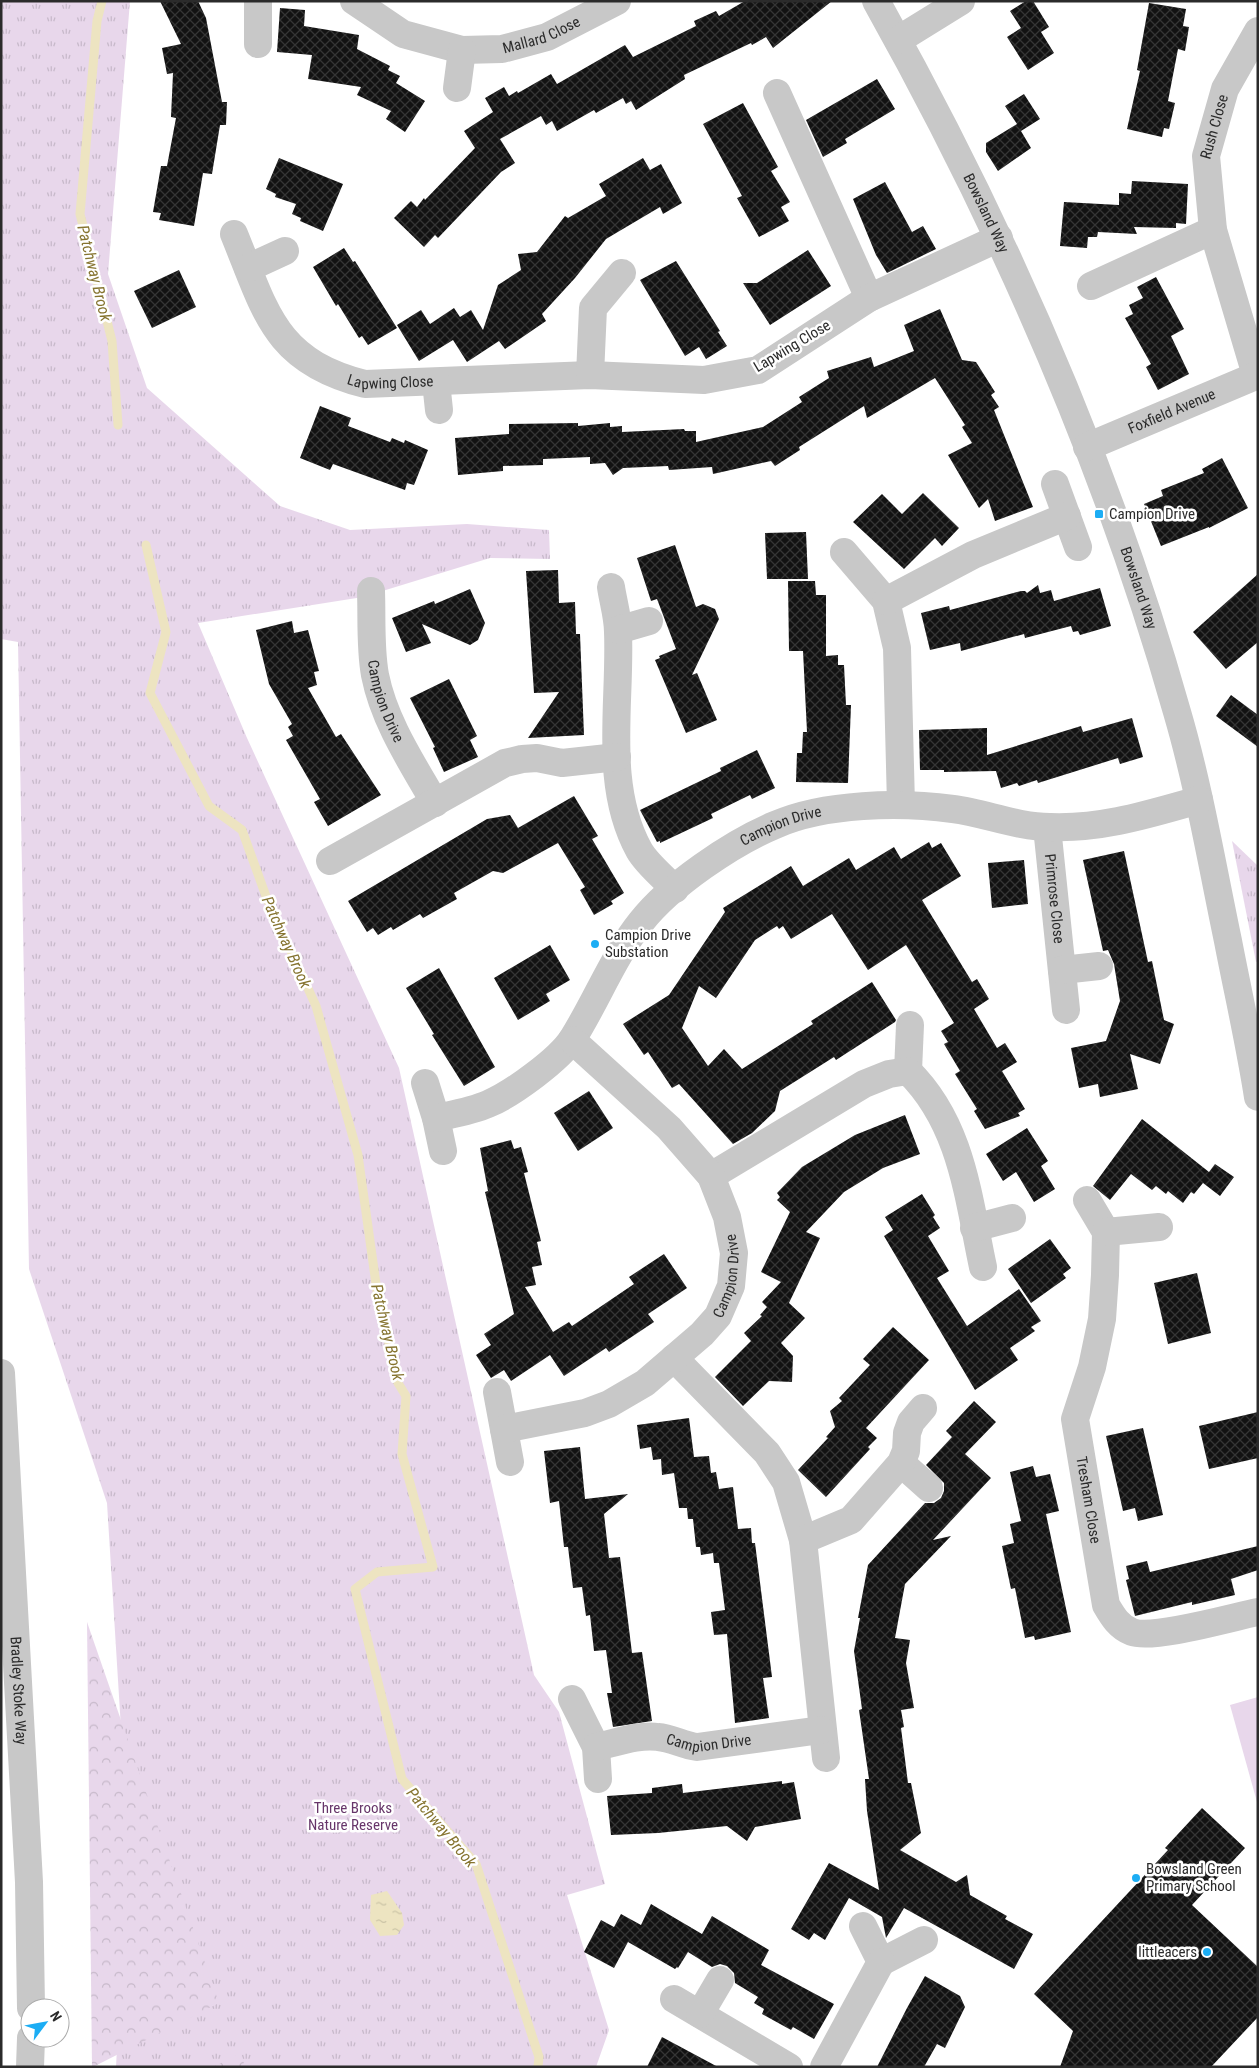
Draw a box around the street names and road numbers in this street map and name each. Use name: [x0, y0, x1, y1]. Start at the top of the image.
street label: Mallard Close: [501, 13, 583, 57]
street label: Rush Close: [1197, 92, 1232, 161]
street label: Bowsland Way: [959, 171, 1013, 256]
street label: Lapwing Close: [750, 316, 834, 376]
street label: Lapwing Close: [345, 370, 434, 393]
street label: Foxfield Avenue: [1125, 385, 1218, 438]
street label: Bowsland Way: [1117, 544, 1161, 631]
street label: Campion Drive: [364, 659, 408, 745]
street label: Campion Drive: [737, 802, 823, 850]
street label: Primrose Close: [1041, 853, 1068, 944]
street label: Campion Drive: [709, 1233, 743, 1321]
street label: Tresham Close: [1072, 1455, 1105, 1545]
street label: Bradley Stoke Way: [7, 1636, 30, 1745]
street label: Campion Drive: [664, 1730, 752, 1756]

